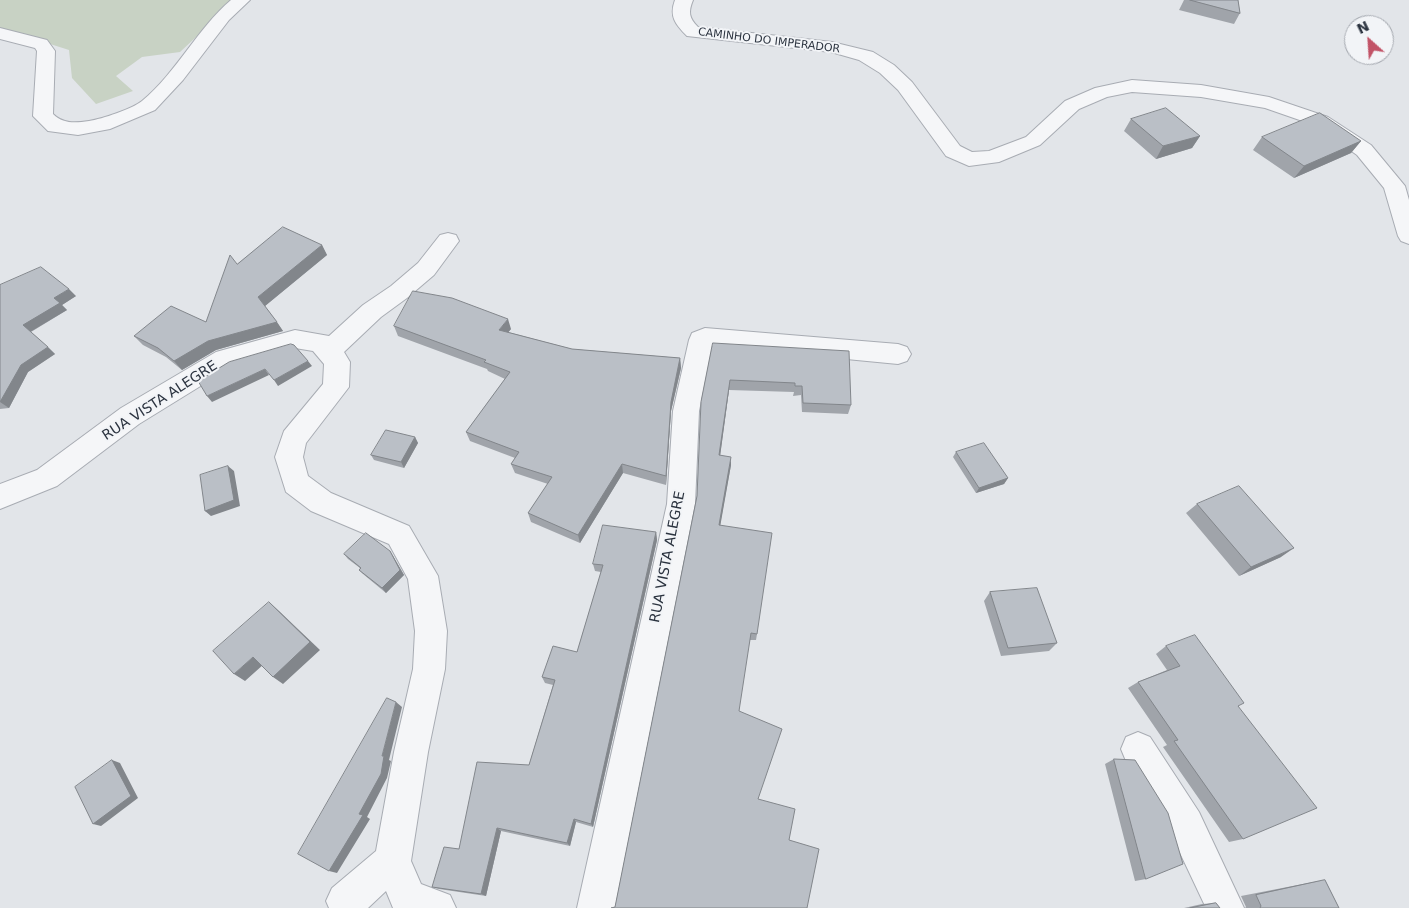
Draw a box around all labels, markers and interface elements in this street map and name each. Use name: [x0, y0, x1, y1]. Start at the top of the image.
north arrow: [1344, 15, 1394, 65]
text: N: [1354, 18, 1372, 37]
street label: CAMINHO DO IMPERADOR: [697, 26, 841, 56]
street label: RUA VISTA ALEGRE: [99, 358, 221, 444]
street label: RUA VISTA ALEGRE: [647, 490, 689, 624]

